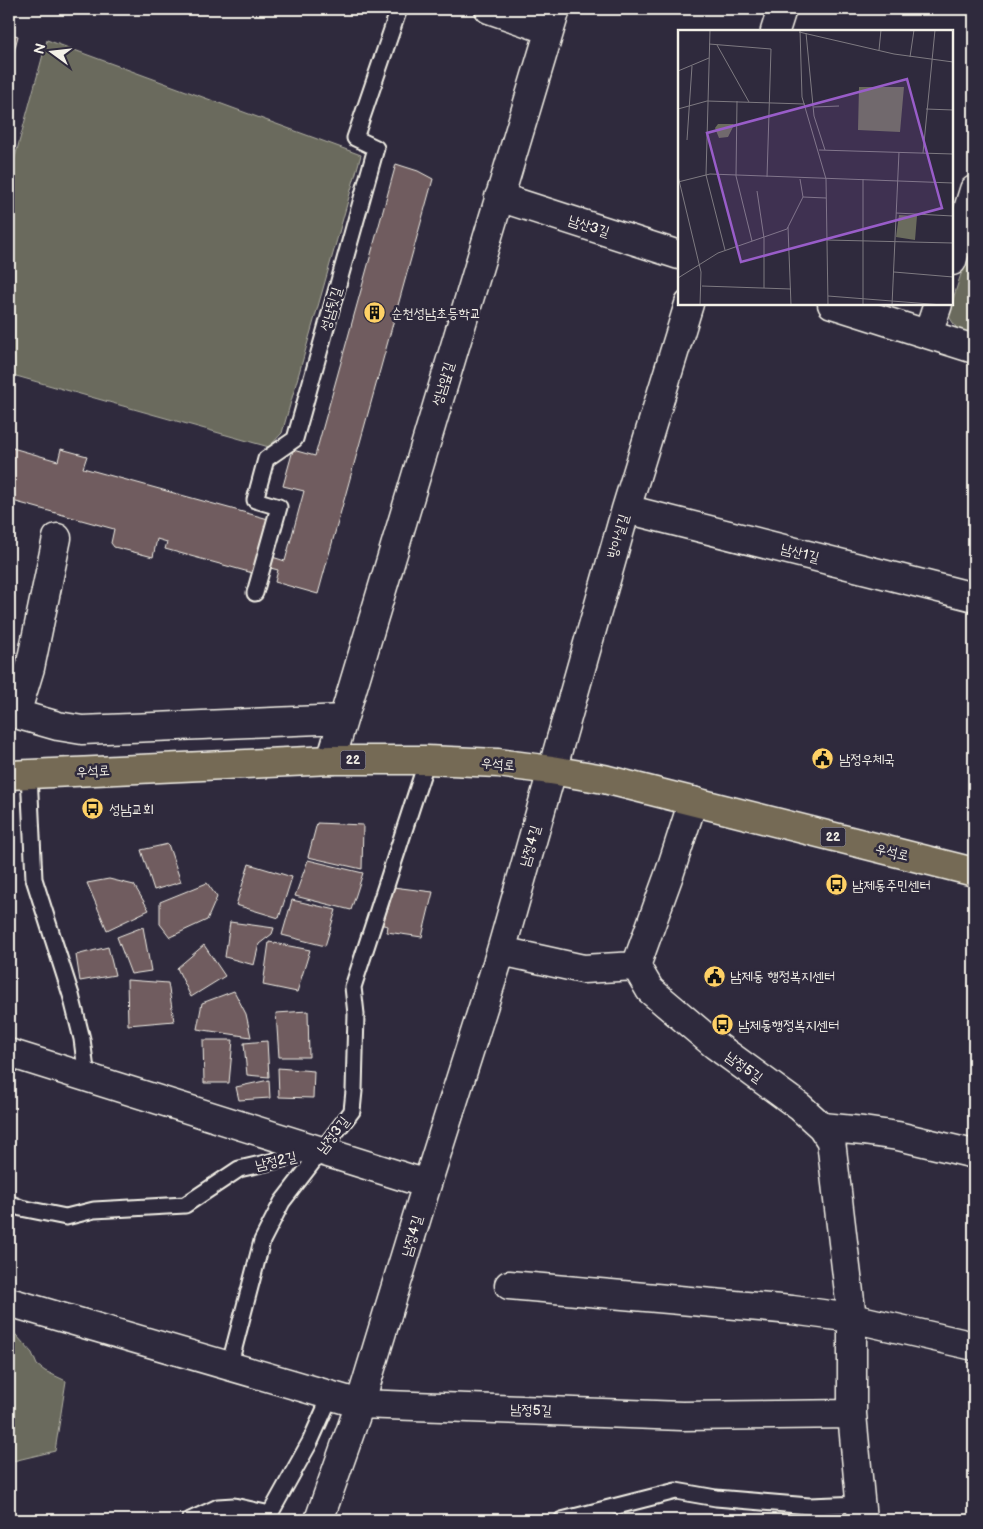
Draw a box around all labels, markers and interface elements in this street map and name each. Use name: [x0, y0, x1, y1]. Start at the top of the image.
north arrow: [28, 28, 78, 78]
inset map: [678, 30, 953, 305]
text: N: [30, 41, 49, 56]
street label: 남산3길: [566, 211, 612, 241]
street label: 성남뒷길: [317, 284, 346, 333]
building icon: 순천성남초등학교: [363, 301, 387, 325]
place label: 순천성남초등학교: [391, 305, 481, 322]
street label: 성남앞길: [428, 359, 458, 408]
street label: 방아실길: [604, 511, 633, 560]
street label: 남산1길: [779, 540, 822, 566]
public building icon: 남정우체국: [811, 747, 835, 771]
road number: 22: [340, 750, 366, 770]
place label: 남정우체국: [839, 751, 895, 768]
street label: 우석로: [480, 754, 516, 774]
street label: 우석로: [76, 762, 110, 780]
bus stop icon: 성남교회: [81, 797, 105, 821]
place label: 성남교회: [109, 801, 154, 818]
street label: 남정4길: [516, 823, 544, 869]
road number: 22: [820, 828, 846, 846]
street label: 우석로: [874, 840, 910, 864]
bus stop icon: 남제동주민센터: [824, 873, 848, 897]
place label: 남제동주민센터: [852, 877, 931, 894]
public building icon: 남제동 행정복지센터: [702, 964, 726, 988]
place label: 남제동 행정복지센터: [730, 968, 835, 985]
bus stop icon: 남제동행정복지센터: [710, 1013, 734, 1037]
place label: 남제동행정복지센터: [738, 1017, 839, 1034]
street label: 남정5길: [722, 1048, 767, 1087]
street label: 남정3길: [313, 1112, 353, 1157]
street label: 남정2길: [254, 1148, 299, 1174]
street label: 남정4길: [398, 1213, 426, 1259]
street label: 남정5길: [510, 1401, 553, 1419]

